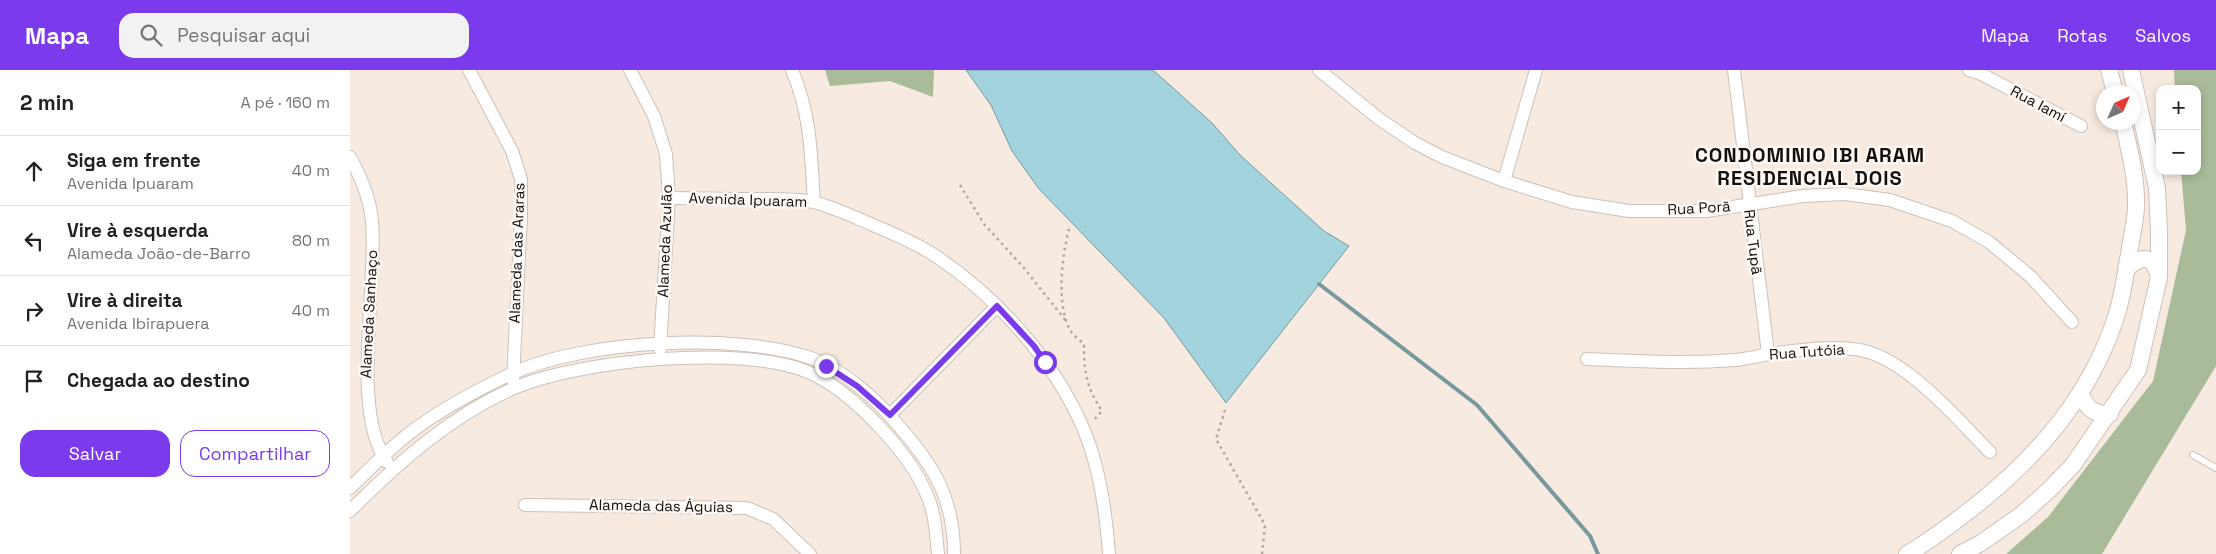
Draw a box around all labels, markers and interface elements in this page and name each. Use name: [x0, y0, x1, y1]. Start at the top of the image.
search box: [119, 13, 469, 58]
text: Mapa: [25, 20, 89, 51]
icon: search: [137, 21, 165, 49]
text: Pesquisar aqui: [177, 23, 310, 48]
text: Mapa: [1981, 24, 2029, 47]
text: Rotas: [2057, 24, 2107, 47]
text: Salvos: [2135, 24, 2191, 47]
street label: Rua Iamí: [2007, 81, 2069, 126]
north arrow: [2096, 85, 2141, 130]
map controls: [2156, 85, 2201, 175]
button: +: [2156, 85, 2201, 130]
text: 2 min: [20, 89, 74, 116]
text: A pé · 160 m: [240, 92, 330, 113]
button: −: [2156, 130, 2201, 175]
district label: CONDOMINIO IBI ARAM RESIDENCIAL DOIS: [1695, 142, 1925, 191]
text: Siga em frente: [67, 148, 201, 173]
icon: ahead: [20, 157, 48, 185]
text: 40 m: [292, 160, 330, 181]
text: Avenida Ipuaram: [67, 173, 194, 194]
street label: Alameda das Araras: [505, 182, 528, 324]
street label: Alameda Azulão: [653, 184, 676, 298]
street label: Avenida Ipuaram: [688, 188, 808, 211]
street label: Rua Porã: [1667, 196, 1731, 219]
street label: Rua Tupã: [1740, 208, 1767, 276]
text: Vire à esquerda: [67, 218, 209, 243]
icon: left: [20, 227, 48, 255]
text: 80 m: [292, 230, 330, 251]
text: Alameda João-de-Barro: [67, 243, 251, 264]
street label: Alameda Sanhaço: [356, 249, 381, 379]
text: Vire à direita: [67, 288, 183, 313]
icon: right: [20, 297, 48, 325]
text: 40 m: [292, 300, 330, 321]
text: Avenida Ibirapuera: [67, 313, 210, 334]
street label: Rua Tutóia: [1768, 339, 1846, 364]
route start: [1034, 351, 1057, 374]
route end: [815, 355, 838, 378]
icon: arrive: [20, 367, 48, 395]
text: Chegada ao destino: [67, 368, 250, 393]
button: Salvar: [20, 430, 170, 477]
button: Compartilhar: [180, 430, 330, 477]
street label: Alameda das Águias: [589, 495, 733, 516]

